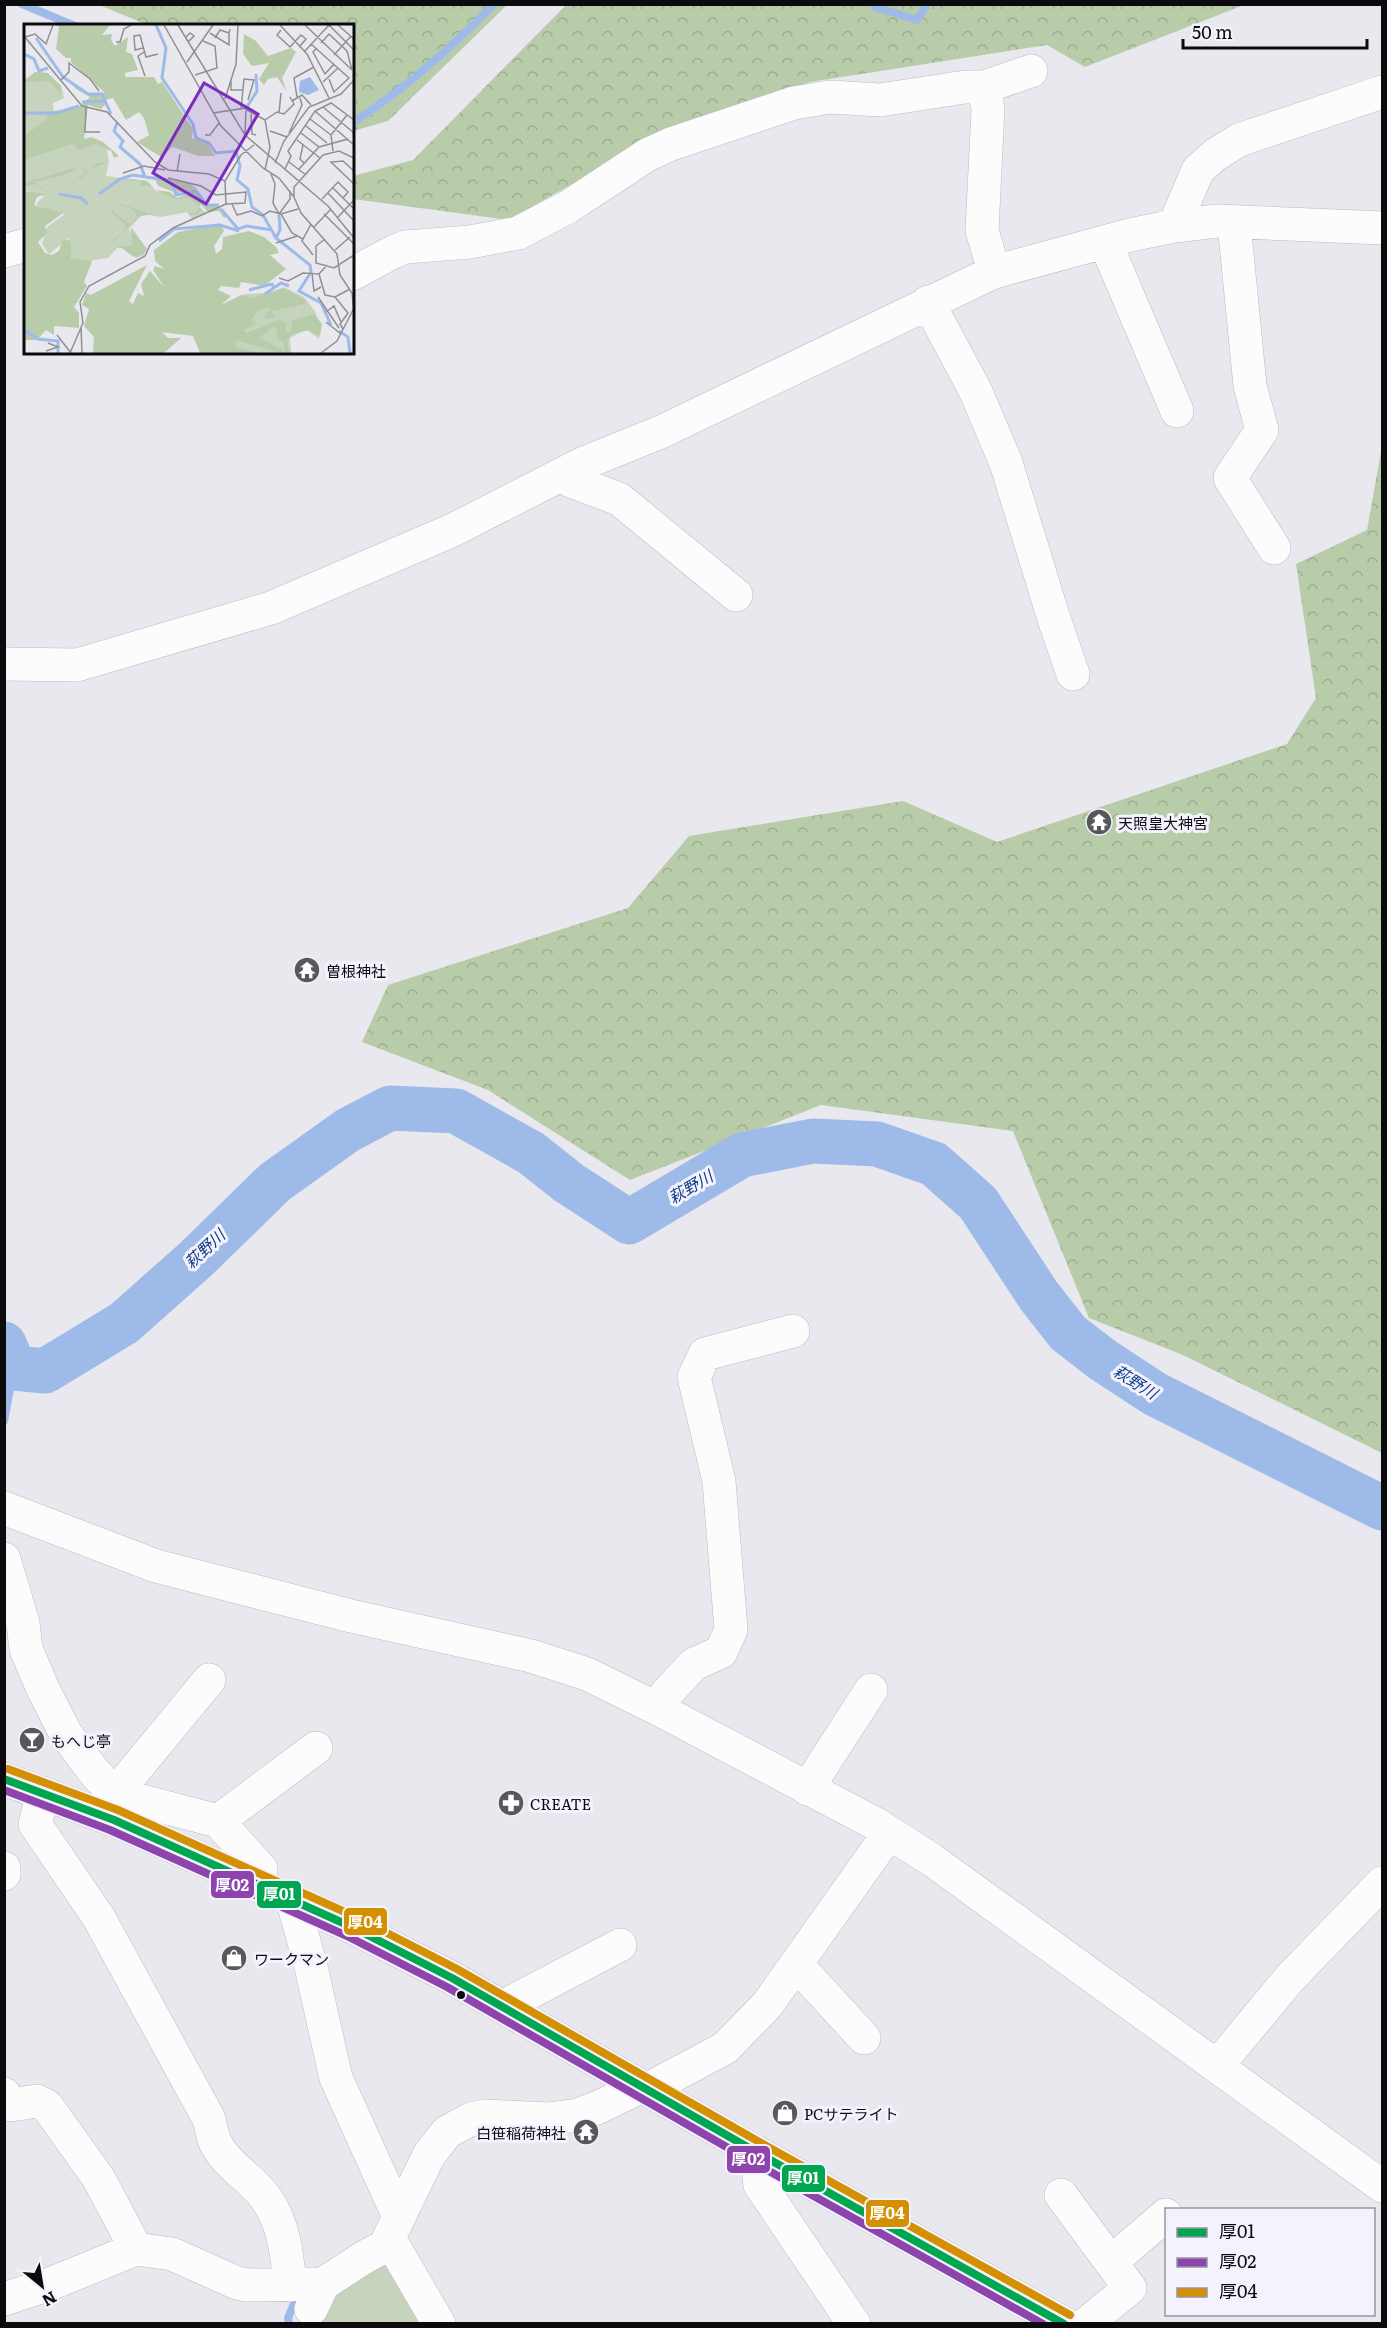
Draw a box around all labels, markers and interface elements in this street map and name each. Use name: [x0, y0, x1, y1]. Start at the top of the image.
scale bar: [1183, 12, 1368, 50]
text: 50 m: [1192, 18, 1233, 45]
inset map: [24, 24, 354, 354]
temple icon: 天照皇大神宮: [1084, 807, 1114, 837]
place label: 天照皇大神宮: [1118, 811, 1208, 834]
temple icon: 曽根神社: [292, 955, 322, 985]
place label: 曽根神社: [326, 959, 386, 982]
water label: 萩野川: [663, 1162, 718, 1209]
water label: 萩野川: [178, 1221, 231, 1273]
water label: 萩野川: [1109, 1358, 1164, 1405]
bar icon: もへじ亭: [17, 1725, 47, 1755]
place label: もへじ亭: [51, 1729, 111, 1752]
pharmacy icon: CREATE: [496, 1788, 526, 1818]
place label: CREATE: [530, 1792, 591, 1815]
line badge: 厚02: [210, 1870, 255, 1899]
text: 厚02: [215, 1872, 250, 1896]
line badge: 厚01: [256, 1880, 302, 1909]
text: 厚01: [263, 1881, 296, 1905]
line badge: 厚04: [343, 1907, 388, 1936]
text: 厚04: [347, 1909, 383, 1933]
shop icon: ワークマン: [219, 1943, 249, 1973]
place label: ワークマン: [254, 1947, 329, 1970]
unlabelled marker: [455, 1989, 467, 2001]
shop icon: PCサテライト: [770, 2098, 800, 2128]
place label: PCサテライト: [804, 2102, 899, 2125]
temple icon: 白笹稲荷神社: [571, 2117, 601, 2147]
place label: 白笹稲荷神社: [476, 2121, 566, 2144]
line badge: 厚02: [726, 2145, 771, 2174]
text: 厚02: [731, 2146, 766, 2170]
line badge: 厚01: [781, 2164, 826, 2193]
text: 厚01: [787, 2165, 820, 2189]
line badge: 厚04: [865, 2199, 910, 2228]
text: 厚04: [869, 2200, 905, 2224]
legend: [1165, 2208, 1375, 2316]
text: 厚01: [1219, 2217, 1255, 2244]
text: 厚02: [1219, 2247, 1256, 2274]
north arrow: [12, 2256, 72, 2316]
text: 厚04: [1219, 2277, 1257, 2304]
text: N: [38, 2286, 62, 2314]

